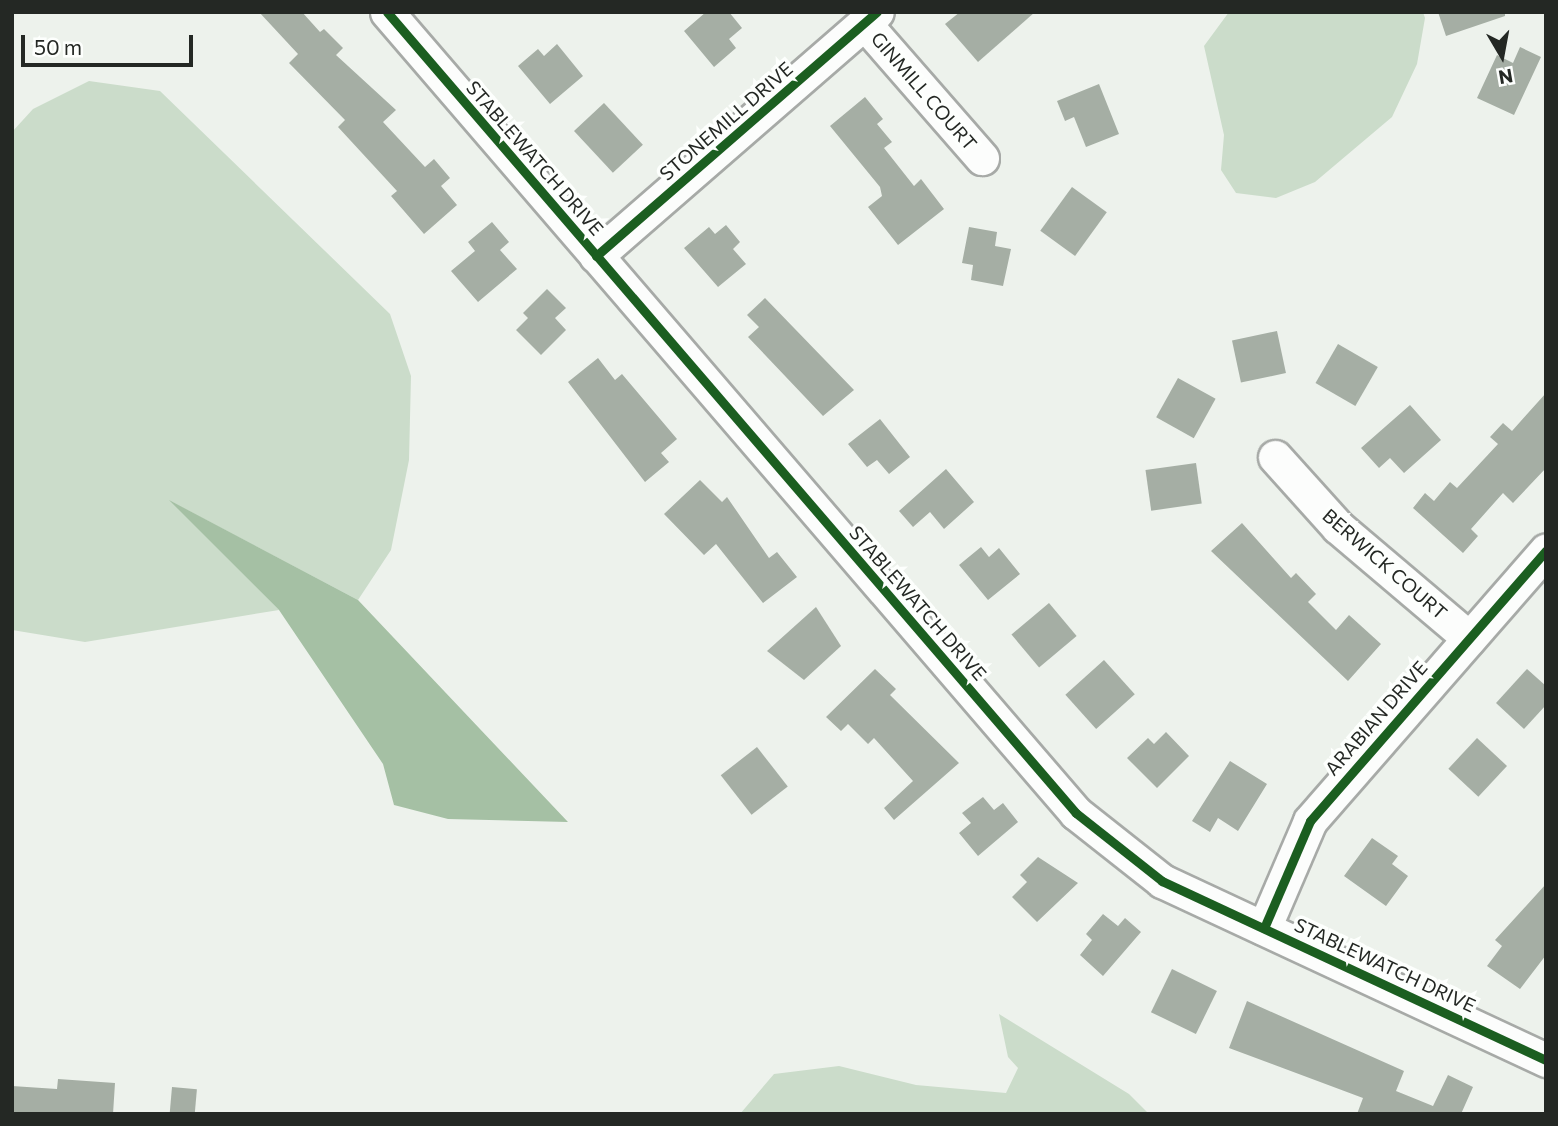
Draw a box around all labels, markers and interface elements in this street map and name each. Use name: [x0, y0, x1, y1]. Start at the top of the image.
scale bar: [24, 21, 196, 65]
north arrow: [1467, 21, 1537, 91]
street label: GINMILL COURT: [866, 27, 982, 155]
text: 50 m: [34, 34, 82, 59]
street label: STONEMILL DRIVE: [655, 57, 797, 185]
text: N: [1497, 65, 1515, 90]
street label: STABLEWATCH DRIVE: [462, 76, 608, 240]
street label: BERWICK COURT: [1318, 504, 1452, 624]
street label: STABLEWATCH DRIVE: [845, 521, 991, 685]
street label: ARABIAN DRIVE: [1320, 656, 1432, 780]
street label: STABLEWATCH DRIVE: [1291, 913, 1479, 1017]

